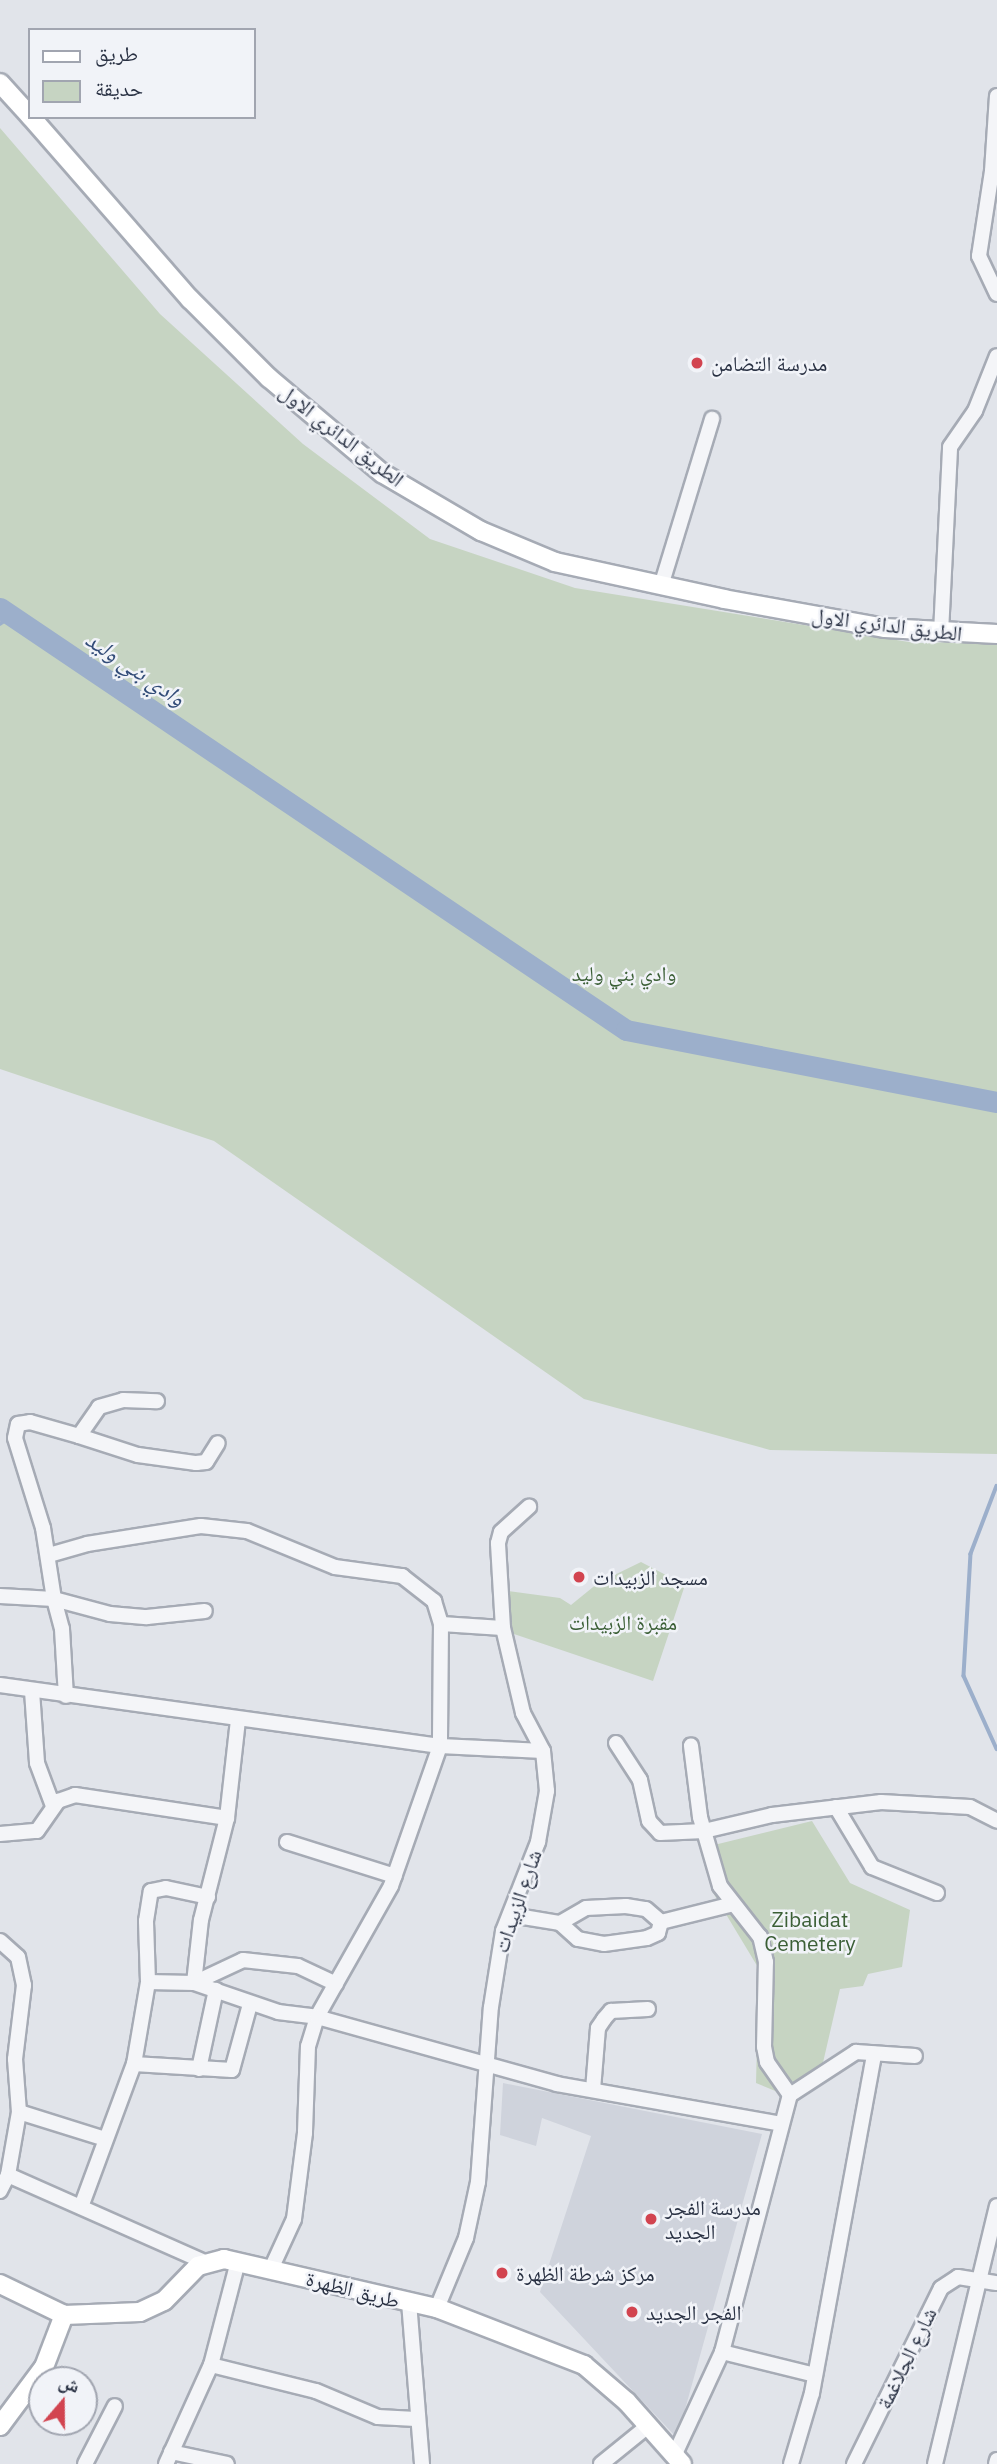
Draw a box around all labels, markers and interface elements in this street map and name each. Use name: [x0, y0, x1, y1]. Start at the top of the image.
legend: [28, 28, 256, 119]
text: طريق: [95, 39, 138, 67]
text: حديقة: [95, 74, 143, 102]
place label: مدرسة التضامن: [711, 350, 827, 376]
marker: مدرسة التضامن: [689, 355, 705, 371]
street label: الطريق الدائري الاول: [275, 378, 409, 492]
street label: الطريق الدائري الاول: [810, 602, 964, 646]
water label: وادي بني وليد: [81, 625, 191, 711]
park label: وادي بني وليد: [572, 960, 676, 986]
place label: مسجد الزبيدات: [593, 1564, 708, 1590]
marker: مسجد الزبيدات: [571, 1569, 587, 1585]
park label: مقبرة الزبيدات: [569, 1609, 677, 1635]
street label: شارع الزبيدات: [488, 1846, 546, 1956]
park label: Zibaidat Cemetery: [764, 1906, 856, 1956]
place label: مدرسة الفجر الجديد: [665, 2194, 761, 2244]
marker: مدرسة الفجر الجديد: [643, 2211, 659, 2227]
place label: مركز شرطة الظهرة: [516, 2260, 655, 2286]
street label: طريق الظهرة: [304, 2265, 402, 2313]
marker: مركز شرطة الظهرة: [494, 2265, 510, 2281]
place label: الفجر الجديد: [646, 2299, 742, 2325]
street label: شارع الجلاغمة: [871, 2303, 941, 2413]
marker: الفجر الجديد: [624, 2304, 640, 2320]
north arrow: [28, 2366, 98, 2436]
text: ش: [56, 2368, 83, 2398]

